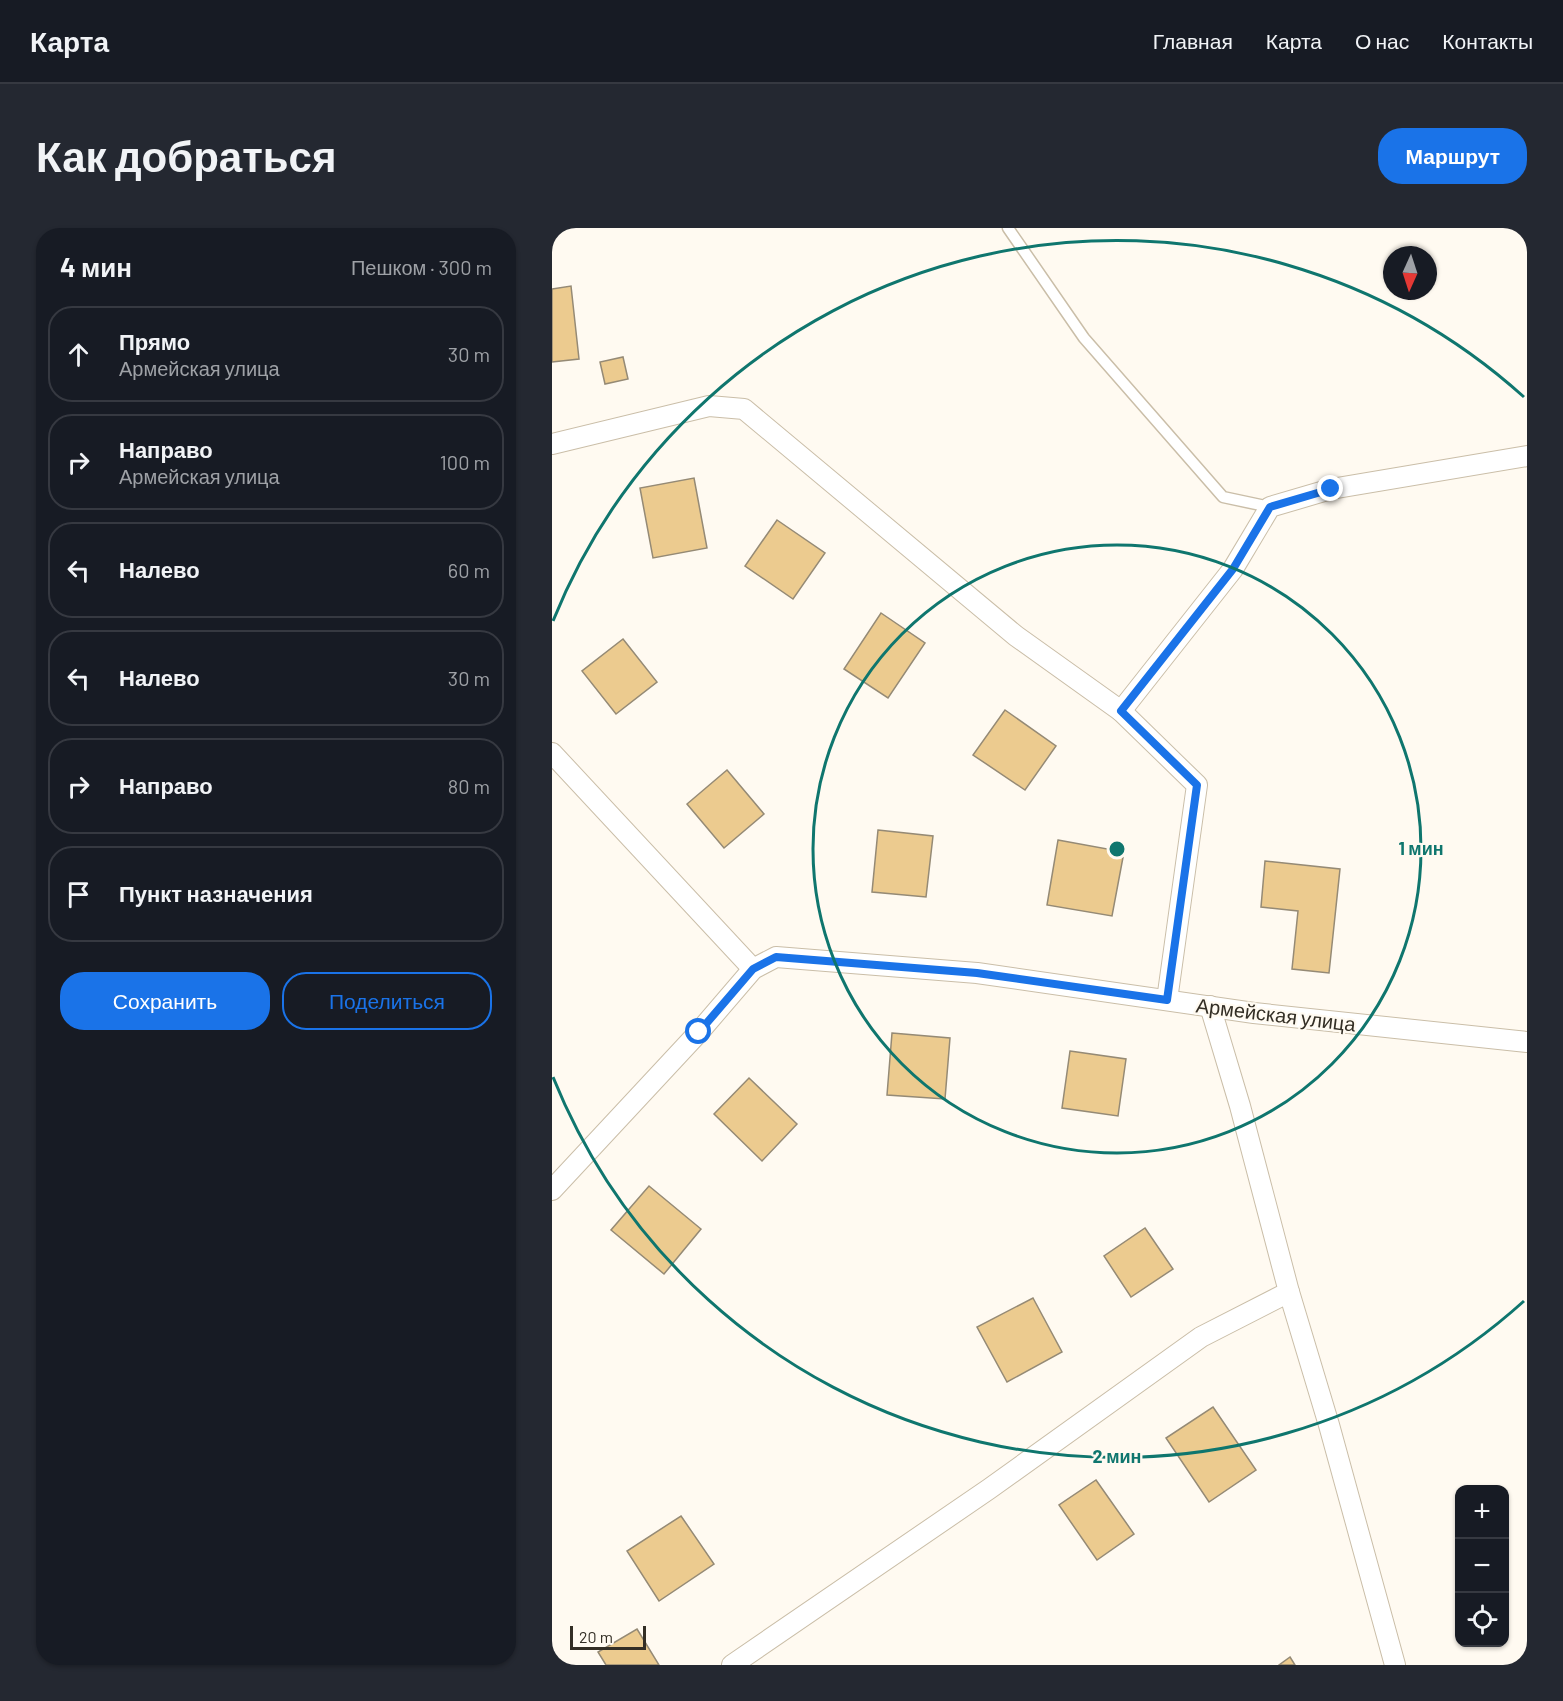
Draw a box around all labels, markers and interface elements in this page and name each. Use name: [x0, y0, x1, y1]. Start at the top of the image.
text: Карта: [30, 24, 109, 58]
text: Главная: [1153, 28, 1233, 53]
text: Карта: [1266, 28, 1322, 53]
text: О нас: [1355, 28, 1409, 53]
text: Контакты: [1442, 28, 1533, 53]
button: Маршрут: [1378, 128, 1527, 184]
text: Как добраться: [36, 130, 336, 180]
north arrow: [1383, 246, 1437, 300]
text: 4 мин: [60, 251, 132, 282]
text: Пешком · 300 m: [351, 255, 492, 279]
text: Прямо: [119, 328, 190, 354]
icon: ahead: [62, 338, 95, 371]
text: 30 m: [448, 342, 490, 366]
text: Армейская улица: [119, 356, 280, 380]
text: Направо: [119, 436, 213, 462]
icon: right: [62, 446, 95, 479]
text: 100 m: [440, 450, 490, 474]
text: Армейская улица: [119, 464, 280, 488]
route end: [1317, 475, 1343, 501]
icon: left: [62, 554, 95, 587]
text: Налево: [119, 556, 200, 582]
text: 60 m: [448, 558, 490, 582]
icon: left: [62, 662, 95, 695]
text: Налево: [119, 664, 200, 690]
text: 30 m: [448, 666, 490, 690]
icon: right: [62, 770, 95, 803]
text: Направо: [119, 772, 213, 798]
text: 80 m: [448, 774, 490, 798]
text: 1 мин: [1398, 837, 1444, 859]
centre of rings: [1107, 839, 1127, 859]
icon: arrive: [62, 878, 95, 911]
text: Пункт назначения: [119, 880, 313, 906]
button: Сохранить: [60, 972, 270, 1030]
button: Поделиться: [282, 972, 492, 1030]
street label: Армейская улица: [1195, 992, 1358, 1036]
route start: [685, 1018, 711, 1044]
text: 2 мин: [1093, 1445, 1141, 1467]
map controls: [1455, 1485, 1509, 1647]
button: +: [1455, 1485, 1509, 1539]
button: −: [1455, 1539, 1509, 1593]
button: locate: [1455, 1593, 1509, 1647]
scale bar: [570, 1623, 646, 1650]
text: 20 m: [579, 1627, 613, 1646]

